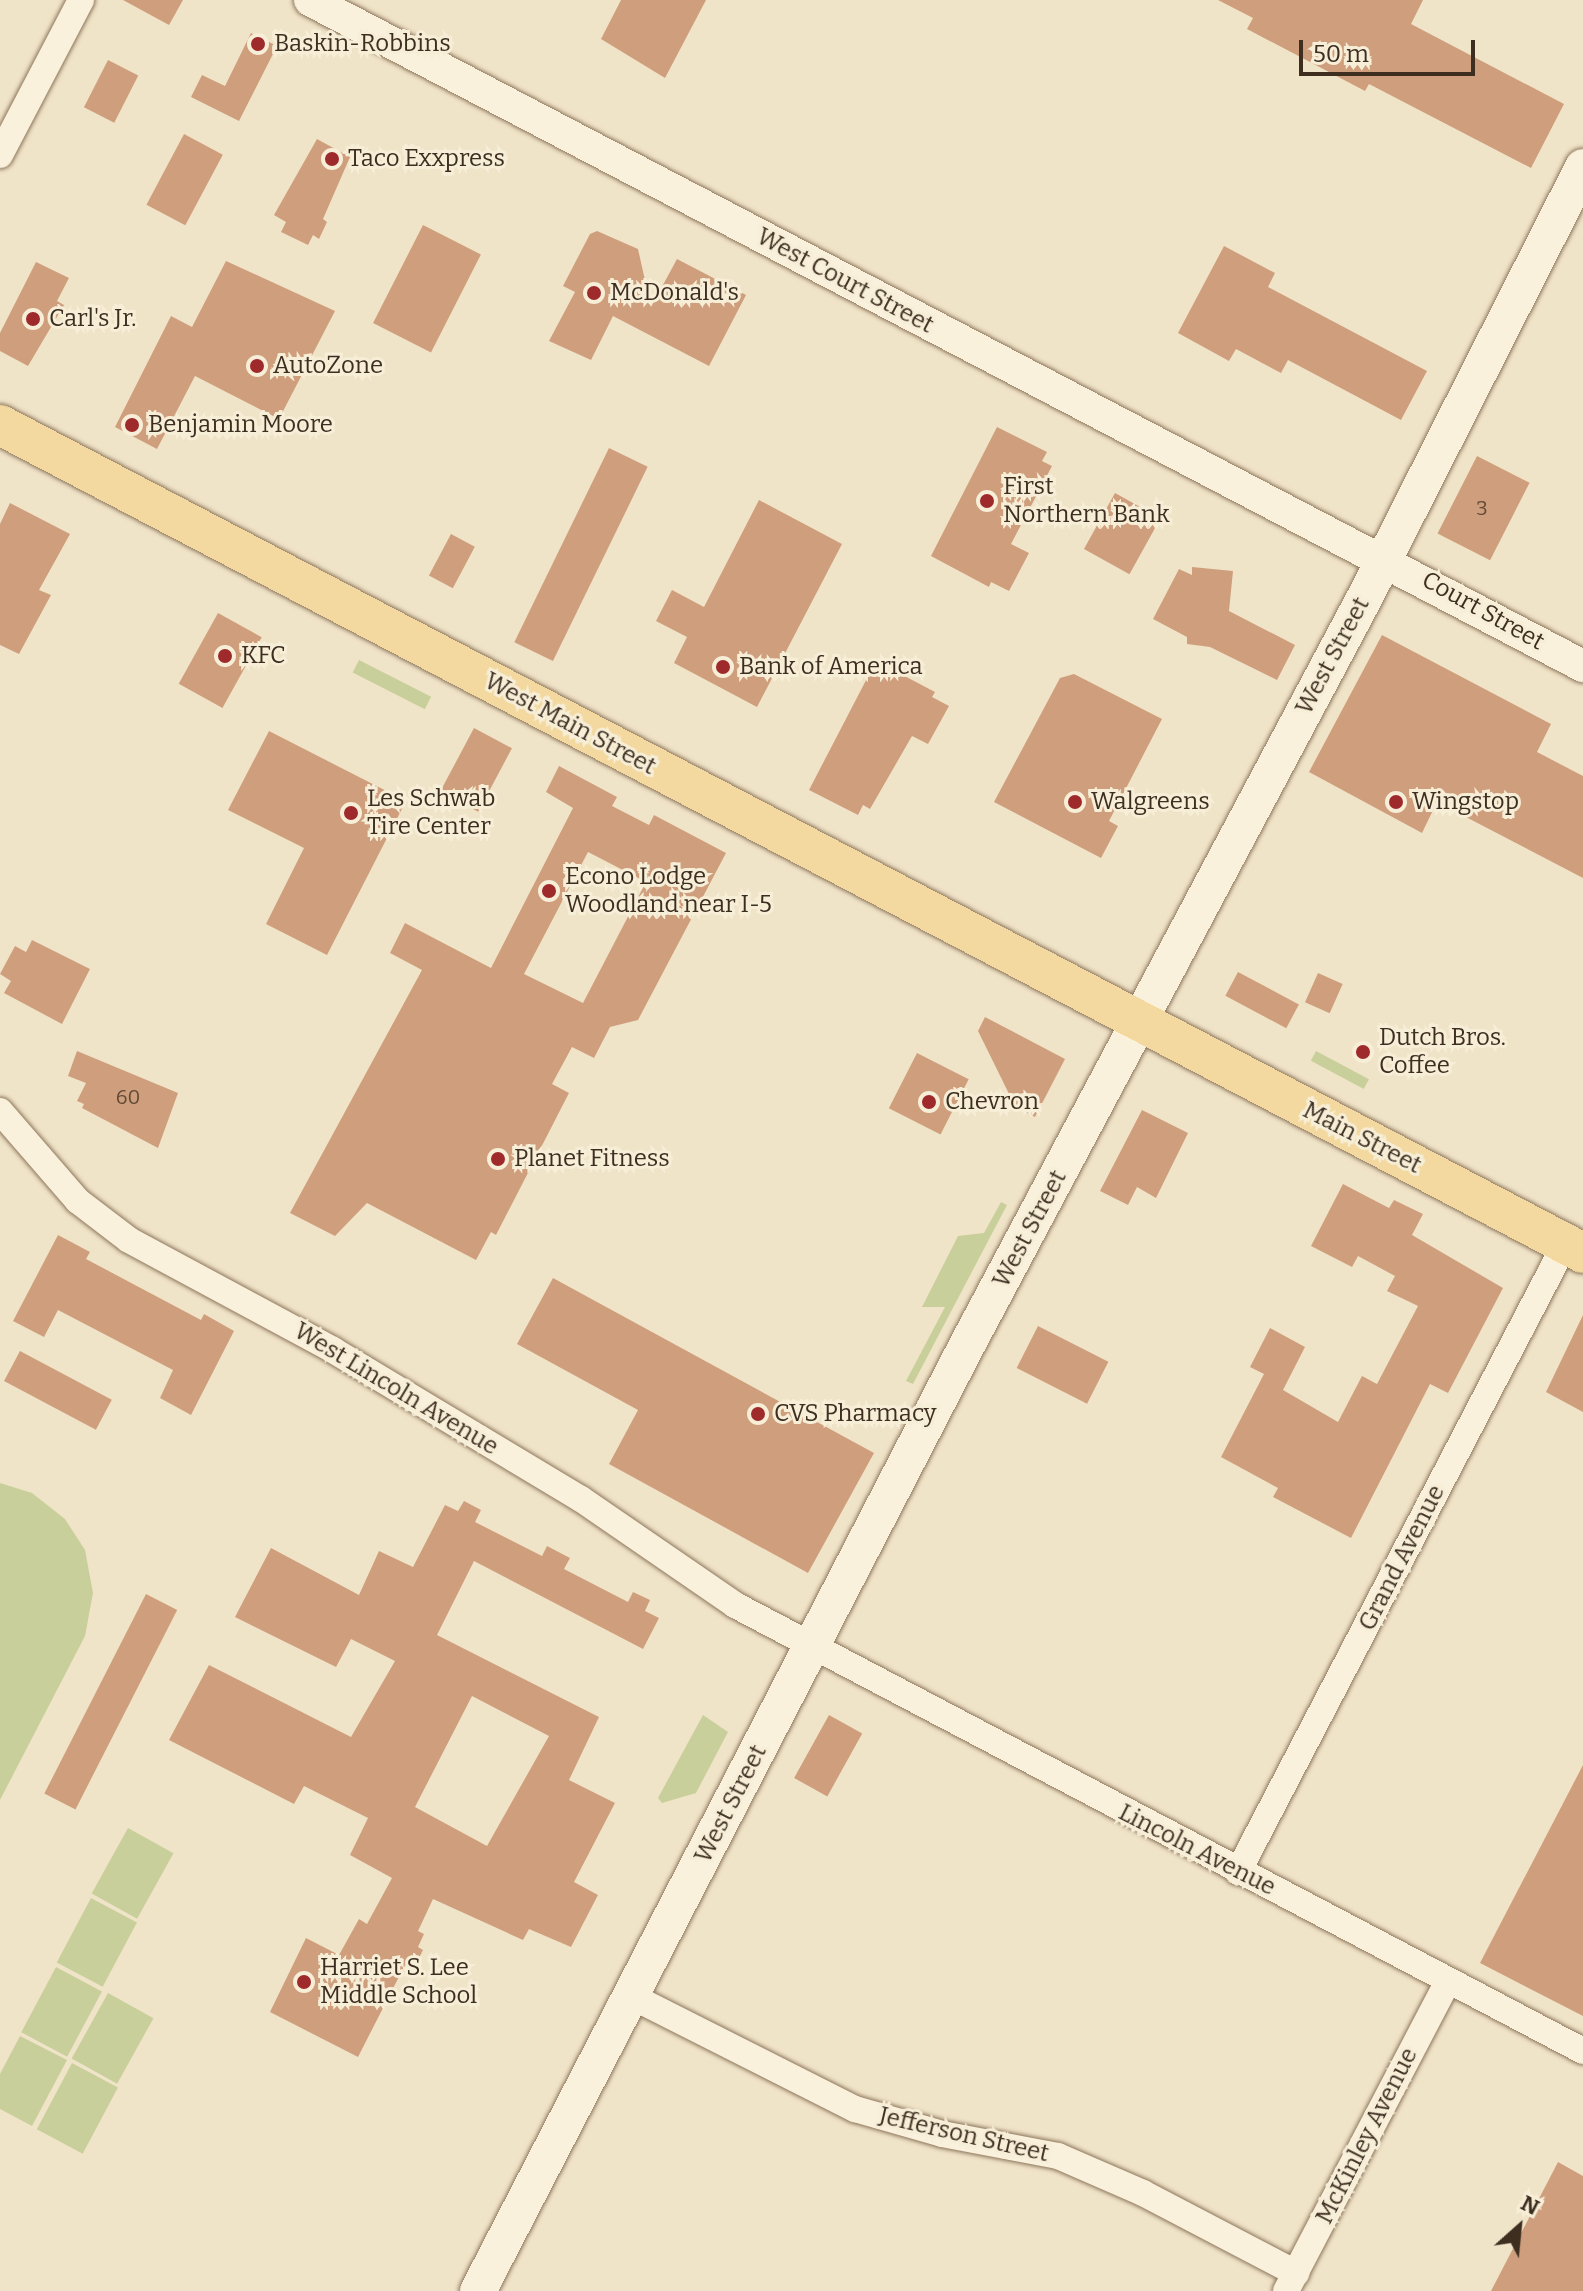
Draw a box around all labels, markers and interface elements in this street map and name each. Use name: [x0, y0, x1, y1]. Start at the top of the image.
scale bar: [1303, 24, 1479, 74]
place label: Baskin-Robbins: [274, 30, 451, 58]
marker: Baskin-Robbins: [249, 35, 267, 53]
text: 50 m: [1313, 40, 1369, 68]
place label: Taco Exxpress: [348, 145, 505, 173]
marker: Taco Exxpress: [323, 150, 341, 168]
street label: West Court Street: [752, 222, 938, 340]
place label: McDonald's: [610, 279, 739, 307]
marker: McDonald's: [585, 284, 603, 302]
place label: Carl's Jr.: [49, 305, 136, 333]
marker: Carl's Jr.: [24, 310, 42, 328]
place label: AutoZone: [273, 352, 383, 380]
marker: AutoZone: [248, 357, 266, 375]
place label: Benjamin Moore: [148, 411, 333, 439]
marker: Benjamin Moore: [123, 416, 141, 434]
place label: First Northern Bank: [1003, 473, 1170, 529]
marker: First Northern Bank: [978, 492, 996, 510]
house number: 3: [1476, 496, 1488, 520]
street label: Court Street: [1417, 566, 1549, 656]
street label: West Street: [1290, 592, 1376, 720]
place label: KFC: [241, 642, 286, 670]
marker: KFC: [216, 647, 234, 665]
place label: Bank of America: [739, 653, 923, 681]
marker: Bank of America: [714, 658, 732, 676]
street label: West Main Street: [479, 667, 661, 781]
place label: Les Schwab Tire Center: [367, 785, 495, 841]
place label: Walgreens: [1091, 788, 1210, 816]
place label: Wingstop: [1412, 788, 1519, 816]
marker: Walgreens: [1066, 793, 1084, 811]
marker: Wingstop: [1387, 793, 1405, 811]
marker: Les Schwab Tire Center: [342, 804, 360, 822]
place label: Econo Lodge Woodland near I-5: [565, 863, 772, 919]
marker: Econo Lodge Woodland near I-5: [540, 882, 558, 900]
place label: Dutch Bros. Coffee: [1379, 1024, 1506, 1080]
marker: Dutch Bros. Coffee: [1354, 1043, 1372, 1061]
house number: 60: [116, 1085, 140, 1109]
place label: Chevron: [945, 1088, 1039, 1116]
marker: Chevron: [920, 1093, 938, 1111]
street label: Main Street: [1298, 1096, 1426, 1180]
place label: Planet Fitness: [514, 1145, 670, 1173]
marker: Planet Fitness: [489, 1150, 507, 1168]
street label: West Street: [987, 1165, 1073, 1293]
street label: West Lincoln Avenue: [289, 1317, 503, 1461]
place label: CVS Pharmacy: [774, 1400, 936, 1428]
marker: CVS Pharmacy: [749, 1405, 767, 1423]
street label: Grand Avenue: [1353, 1480, 1451, 1636]
street label: West Street: [689, 1740, 773, 1868]
street label: Lincoln Avenue: [1114, 1798, 1280, 1902]
place label: Harriet S. Lee Middle School: [320, 1954, 477, 2010]
marker: Harriet S. Lee Middle School: [295, 1973, 313, 1991]
street label: McKinley Avenue: [1310, 2043, 1424, 2229]
street label: Jefferson Street: [876, 2101, 1052, 2169]
north arrow: [1479, 2187, 1559, 2267]
text: N: [1516, 2189, 1544, 2221]

